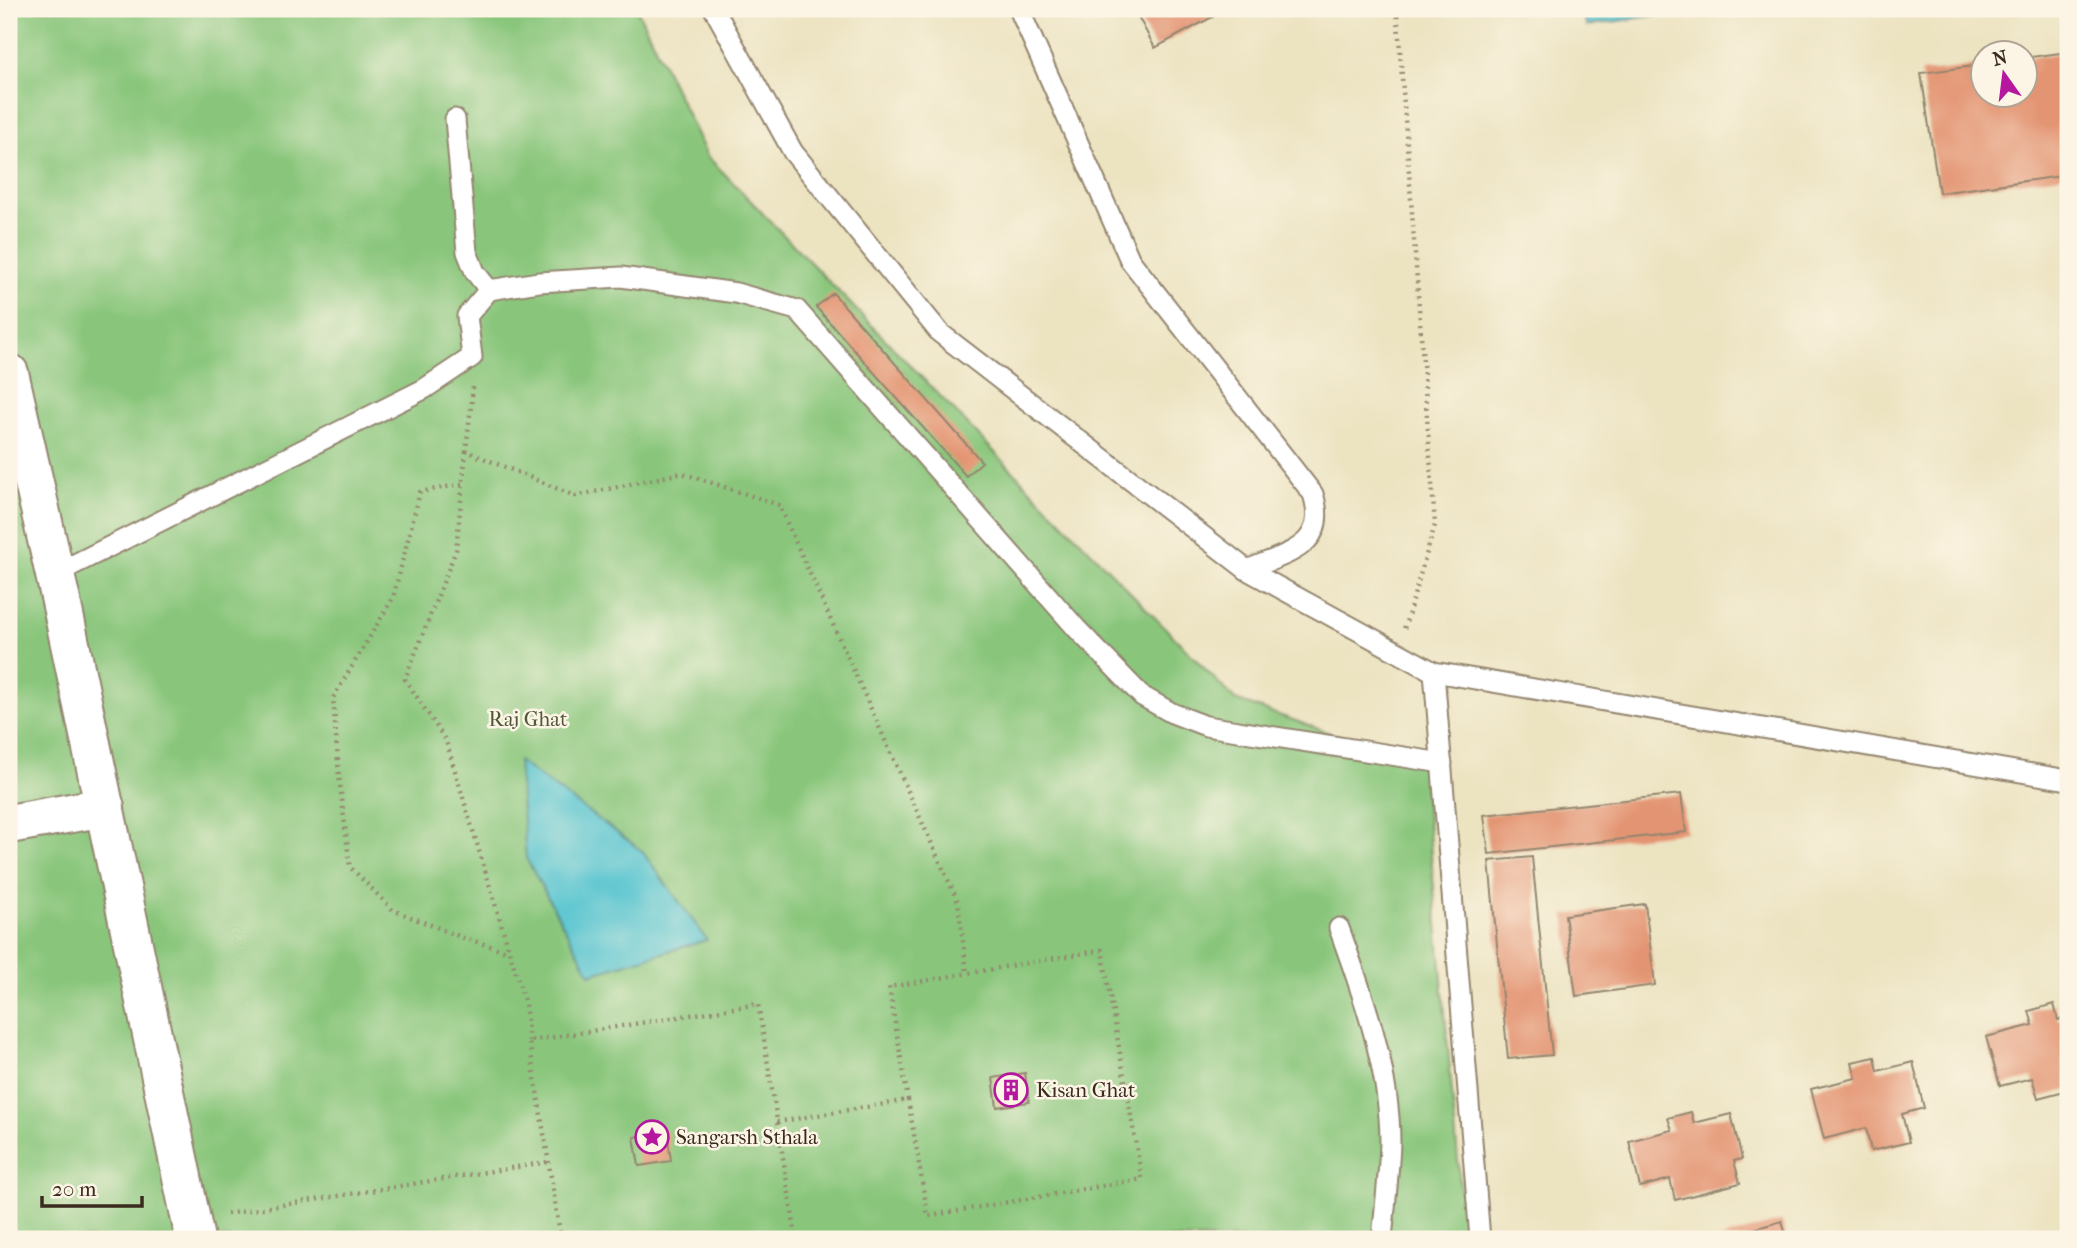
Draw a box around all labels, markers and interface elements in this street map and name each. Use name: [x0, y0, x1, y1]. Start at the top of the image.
north arrow: [1968, 38, 2038, 108]
text: N: [1990, 46, 2010, 71]
park label: Raj Ghat: [488, 707, 568, 731]
building icon: Kisan Ghat: [992, 1071, 1030, 1109]
place label: Kisan Ghat: [1036, 1078, 1136, 1102]
place icon: Sangarsh Sthala: [633, 1118, 671, 1156]
place label: Sangarsh Sthala: [676, 1125, 818, 1149]
scale bar: [42, 1164, 142, 1208]
text: 20 m: [52, 1177, 97, 1201]

